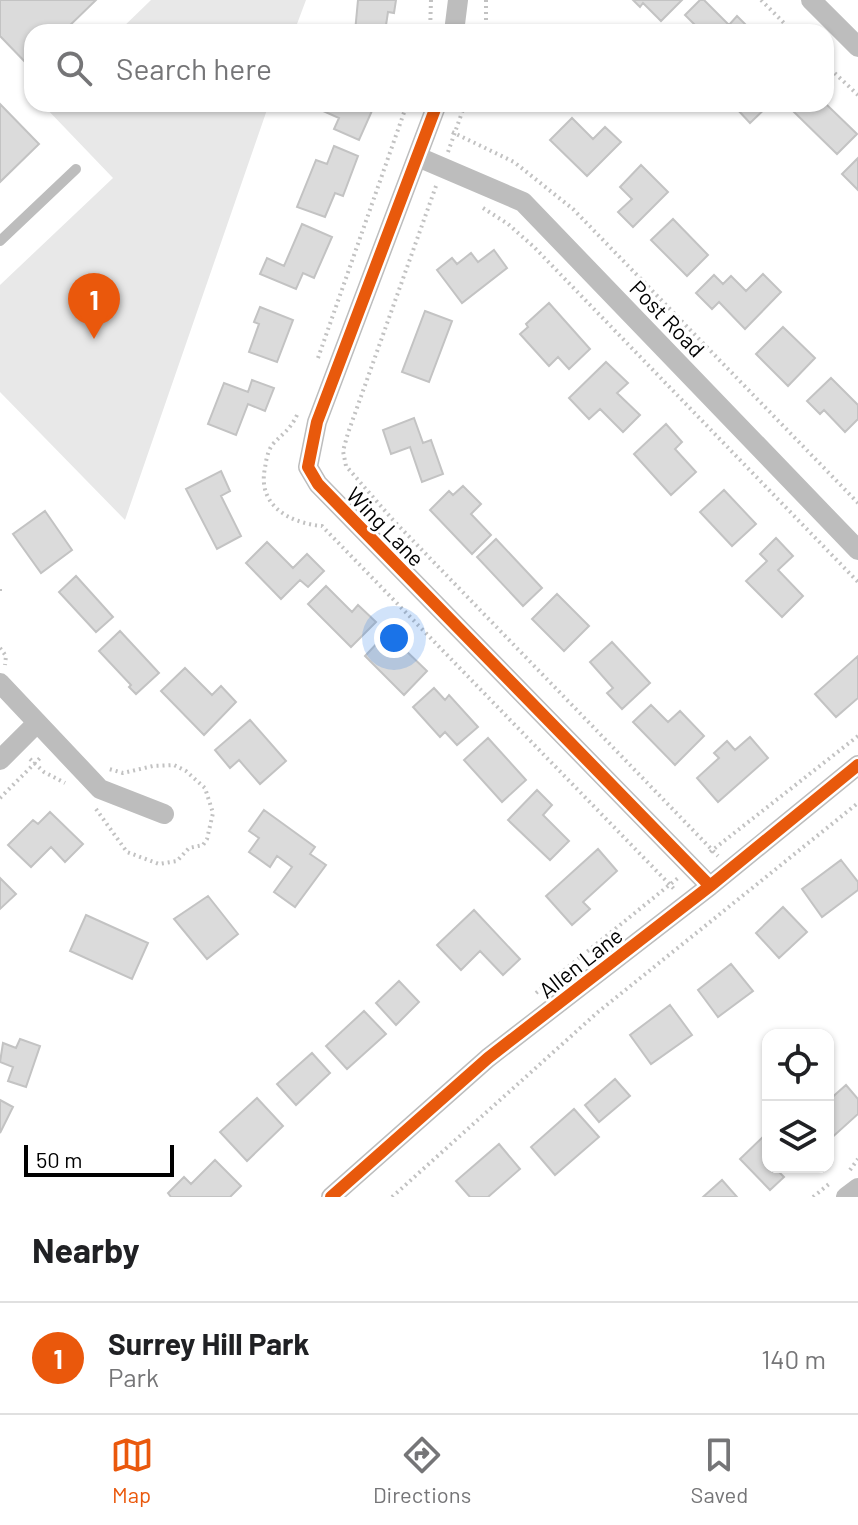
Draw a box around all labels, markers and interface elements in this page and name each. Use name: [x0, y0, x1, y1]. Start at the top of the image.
search box: [24, 24, 834, 112]
icon: search: [52, 46, 96, 90]
text: Search here: [116, 50, 272, 86]
pin: 1: [68, 273, 120, 339]
street label: Post Road: [625, 274, 711, 362]
street label: Wing Lane: [342, 481, 430, 571]
your location: [374, 618, 414, 658]
street label: Allen Lane: [533, 921, 627, 1003]
map controls: [762, 1029, 834, 1173]
button: locate: [762, 1029, 834, 1101]
button: layers: [762, 1101, 834, 1173]
scale bar: [24, 1141, 174, 1177]
text: 50 m: [36, 1146, 82, 1172]
text: Nearby: [32, 1229, 140, 1270]
text: Surrey Hill Park: [108, 1325, 310, 1361]
text: 1: [53, 1343, 63, 1374]
text: 140 m: [761, 1343, 826, 1374]
text: Park: [108, 1361, 159, 1392]
tab: Map: [110, 1433, 154, 1507]
tab: Directions: [373, 1433, 471, 1507]
tab: Saved: [691, 1433, 748, 1507]

